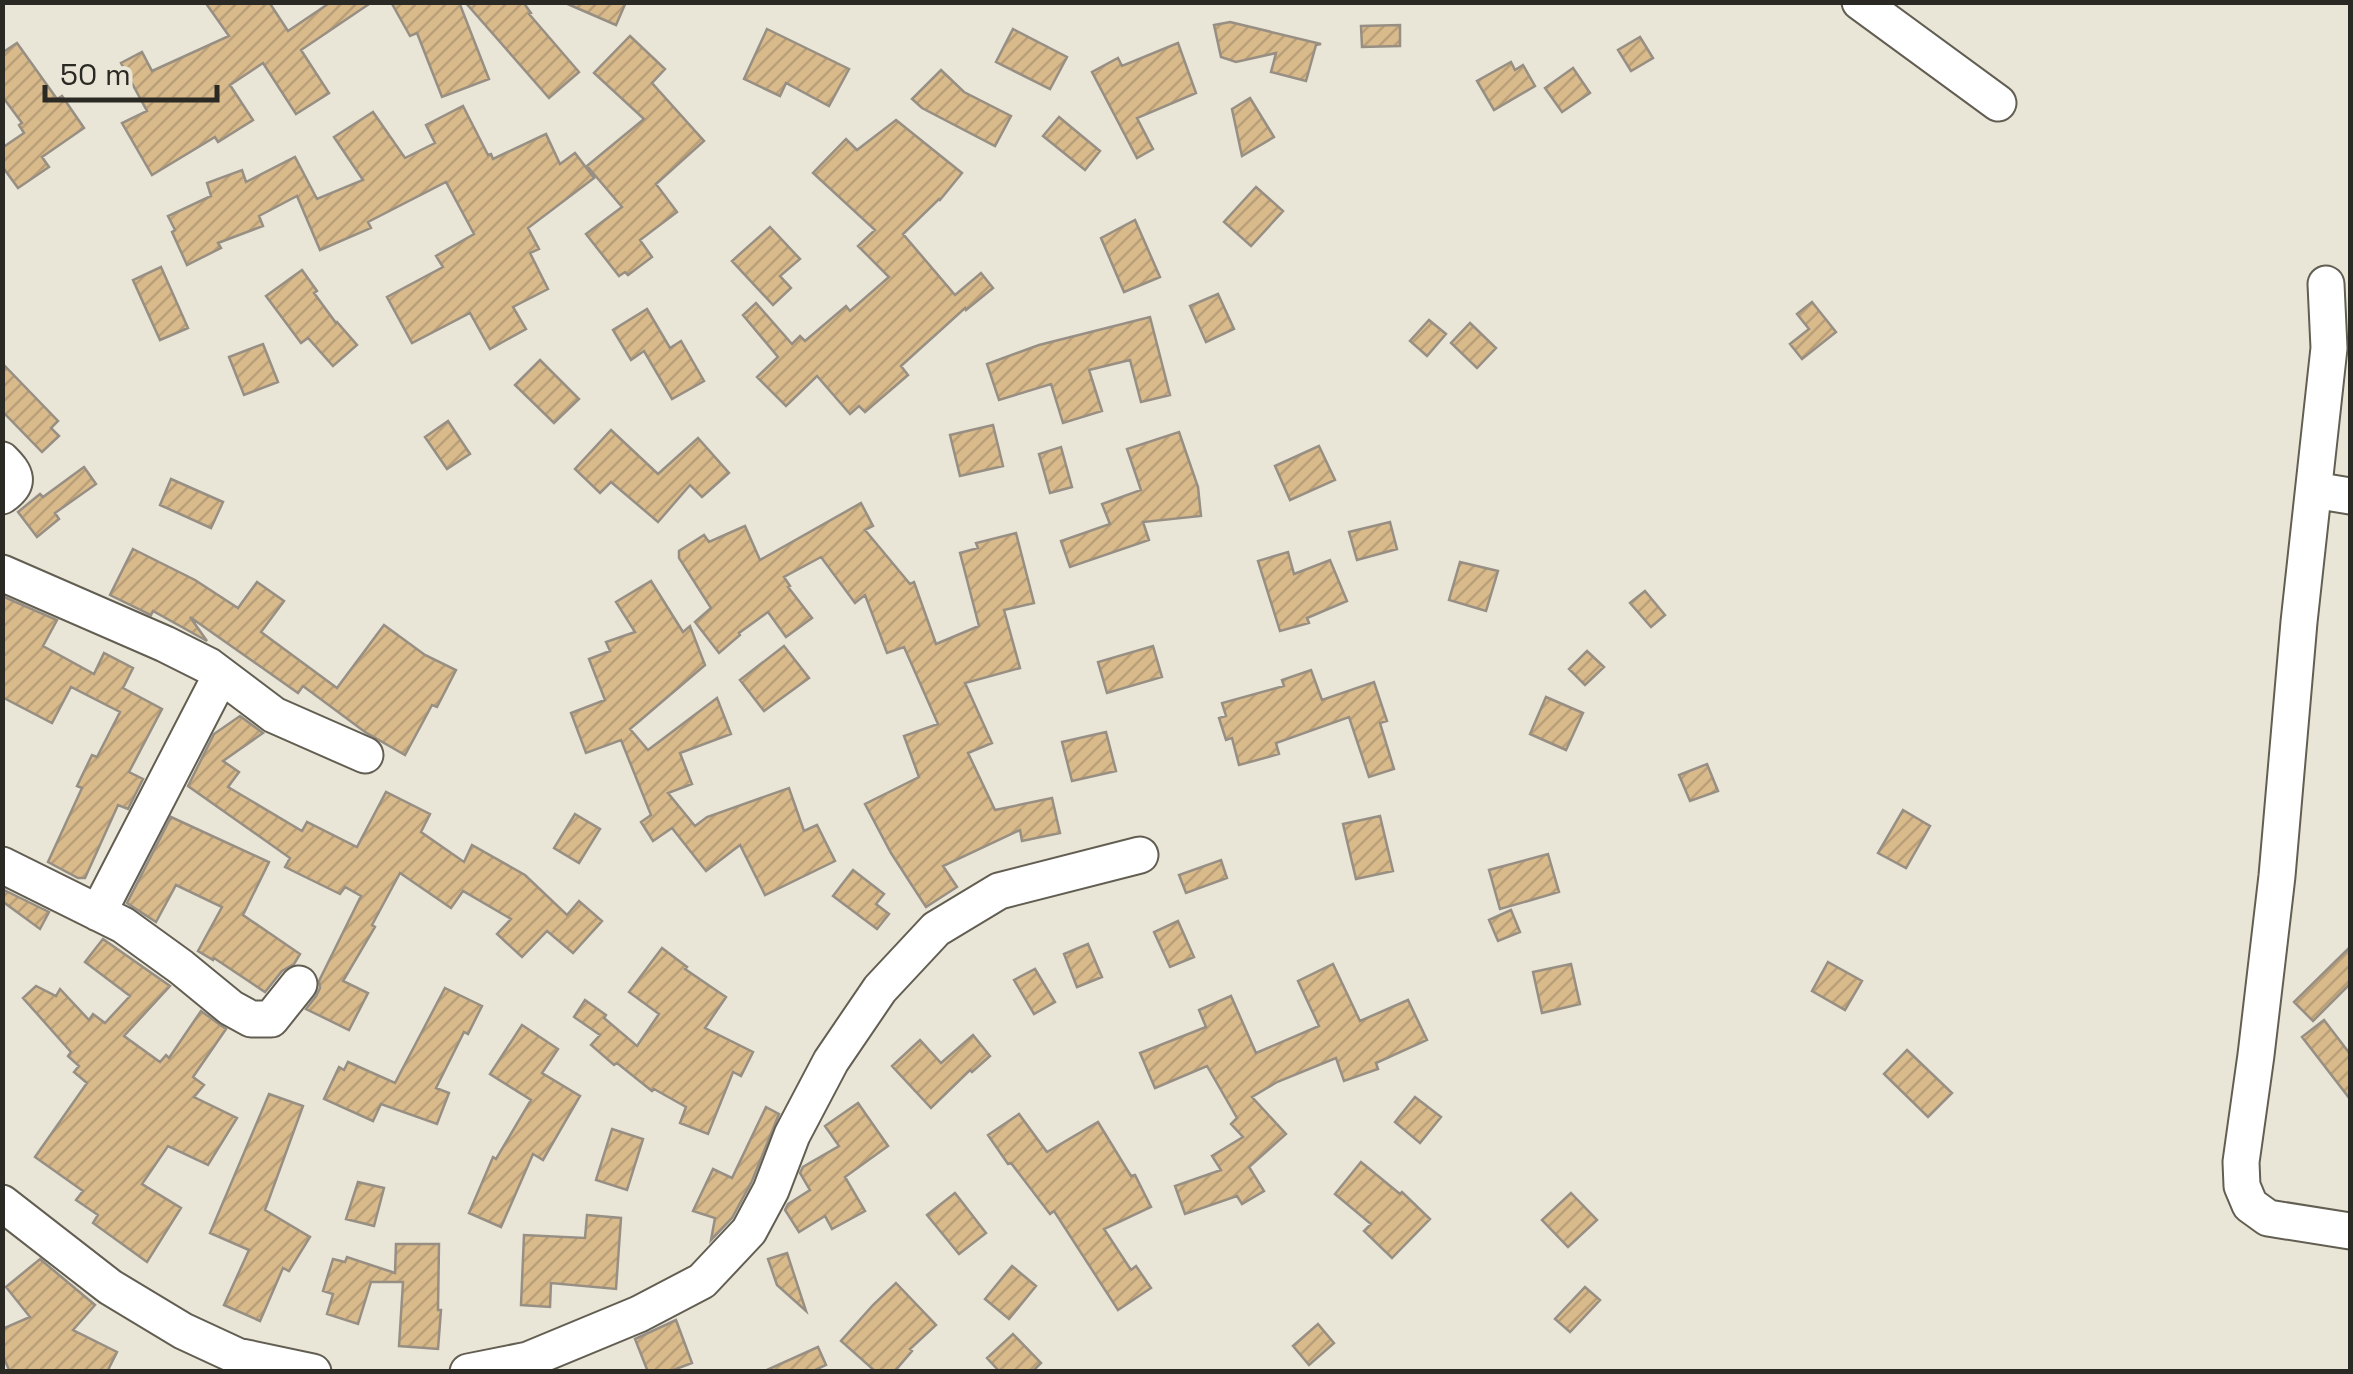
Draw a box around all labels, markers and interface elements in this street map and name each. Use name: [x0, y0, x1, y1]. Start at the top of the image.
scale bar: [45, 40, 218, 102]
text: 50 m: [60, 55, 131, 94]

